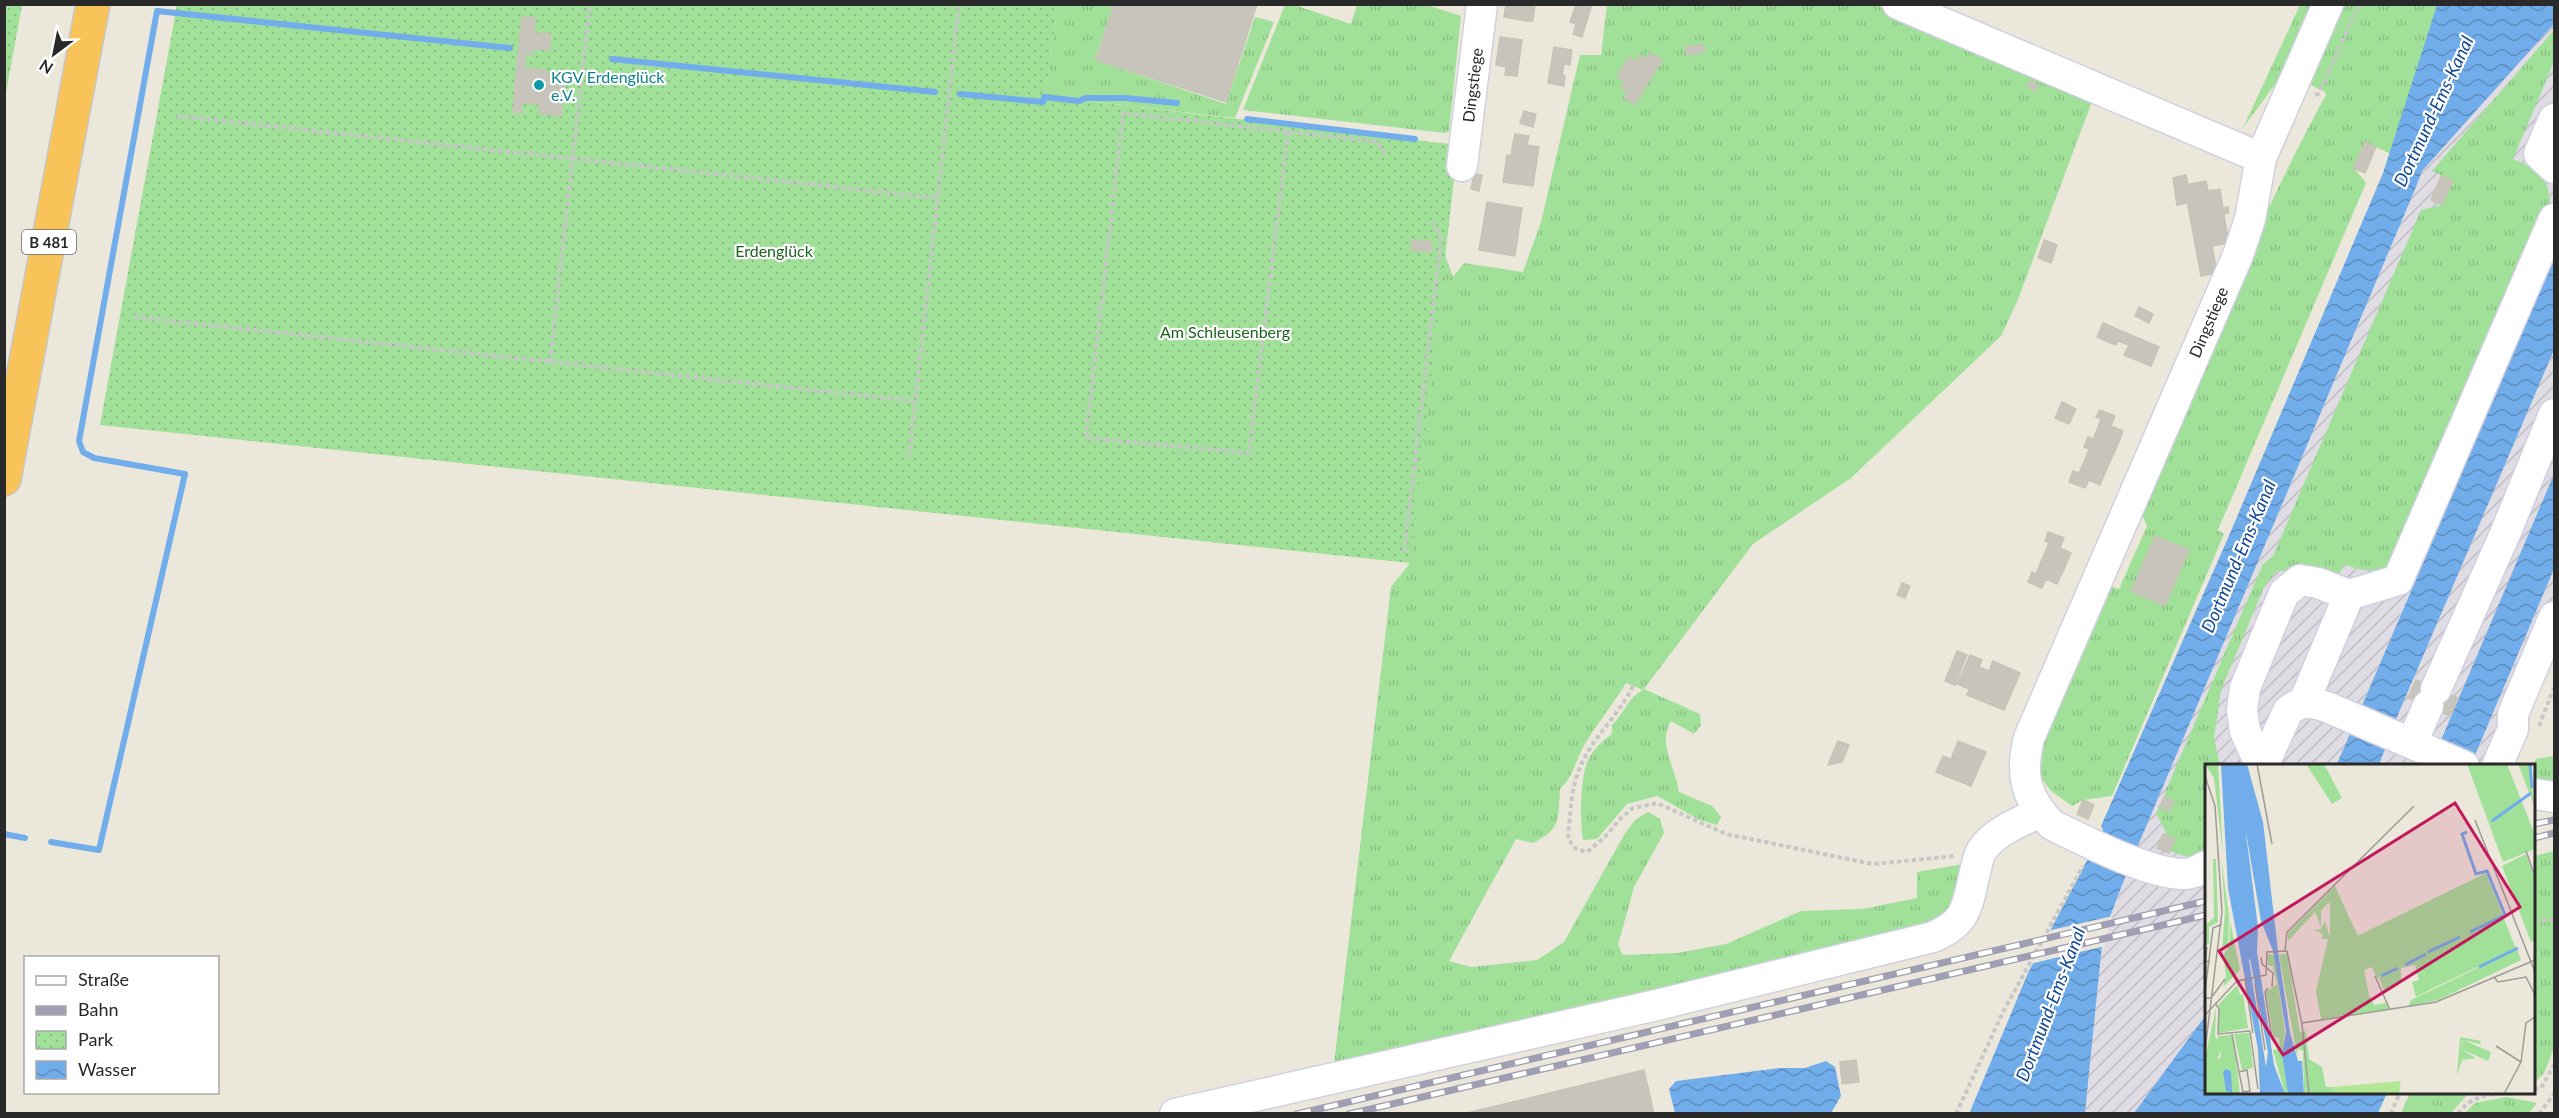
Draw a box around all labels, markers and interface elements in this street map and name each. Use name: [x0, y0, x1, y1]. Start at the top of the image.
north arrow: [24, 24, 84, 84]
water label: Dortmund-Ems-Kanal: [2389, 32, 2477, 190]
street label: Dingstiege: [1458, 47, 1486, 123]
text: N: [36, 56, 56, 78]
place label: KGV Erdenglück e.V.: [551, 67, 665, 104]
marker: KGV Erdenglück e.V.: [532, 78, 546, 92]
road number: B 481: [22, 230, 76, 254]
park label: Erdenglück: [735, 241, 814, 260]
street label: Dingstiege: [2185, 284, 2231, 360]
park label: Am Schleusenberg: [1160, 322, 1290, 341]
water label: Dortmund-Ems-Kanal: [2196, 477, 2280, 635]
inset map: [2205, 764, 2535, 1094]
water label: Dortmund-Ems-Kanal: [2010, 924, 2090, 1084]
legend: [24, 956, 219, 1094]
text: Straße: [78, 968, 129, 990]
text: Bahn: [78, 998, 119, 1020]
text: Park: [78, 1028, 114, 1050]
text: Wasser: [78, 1058, 137, 1080]

